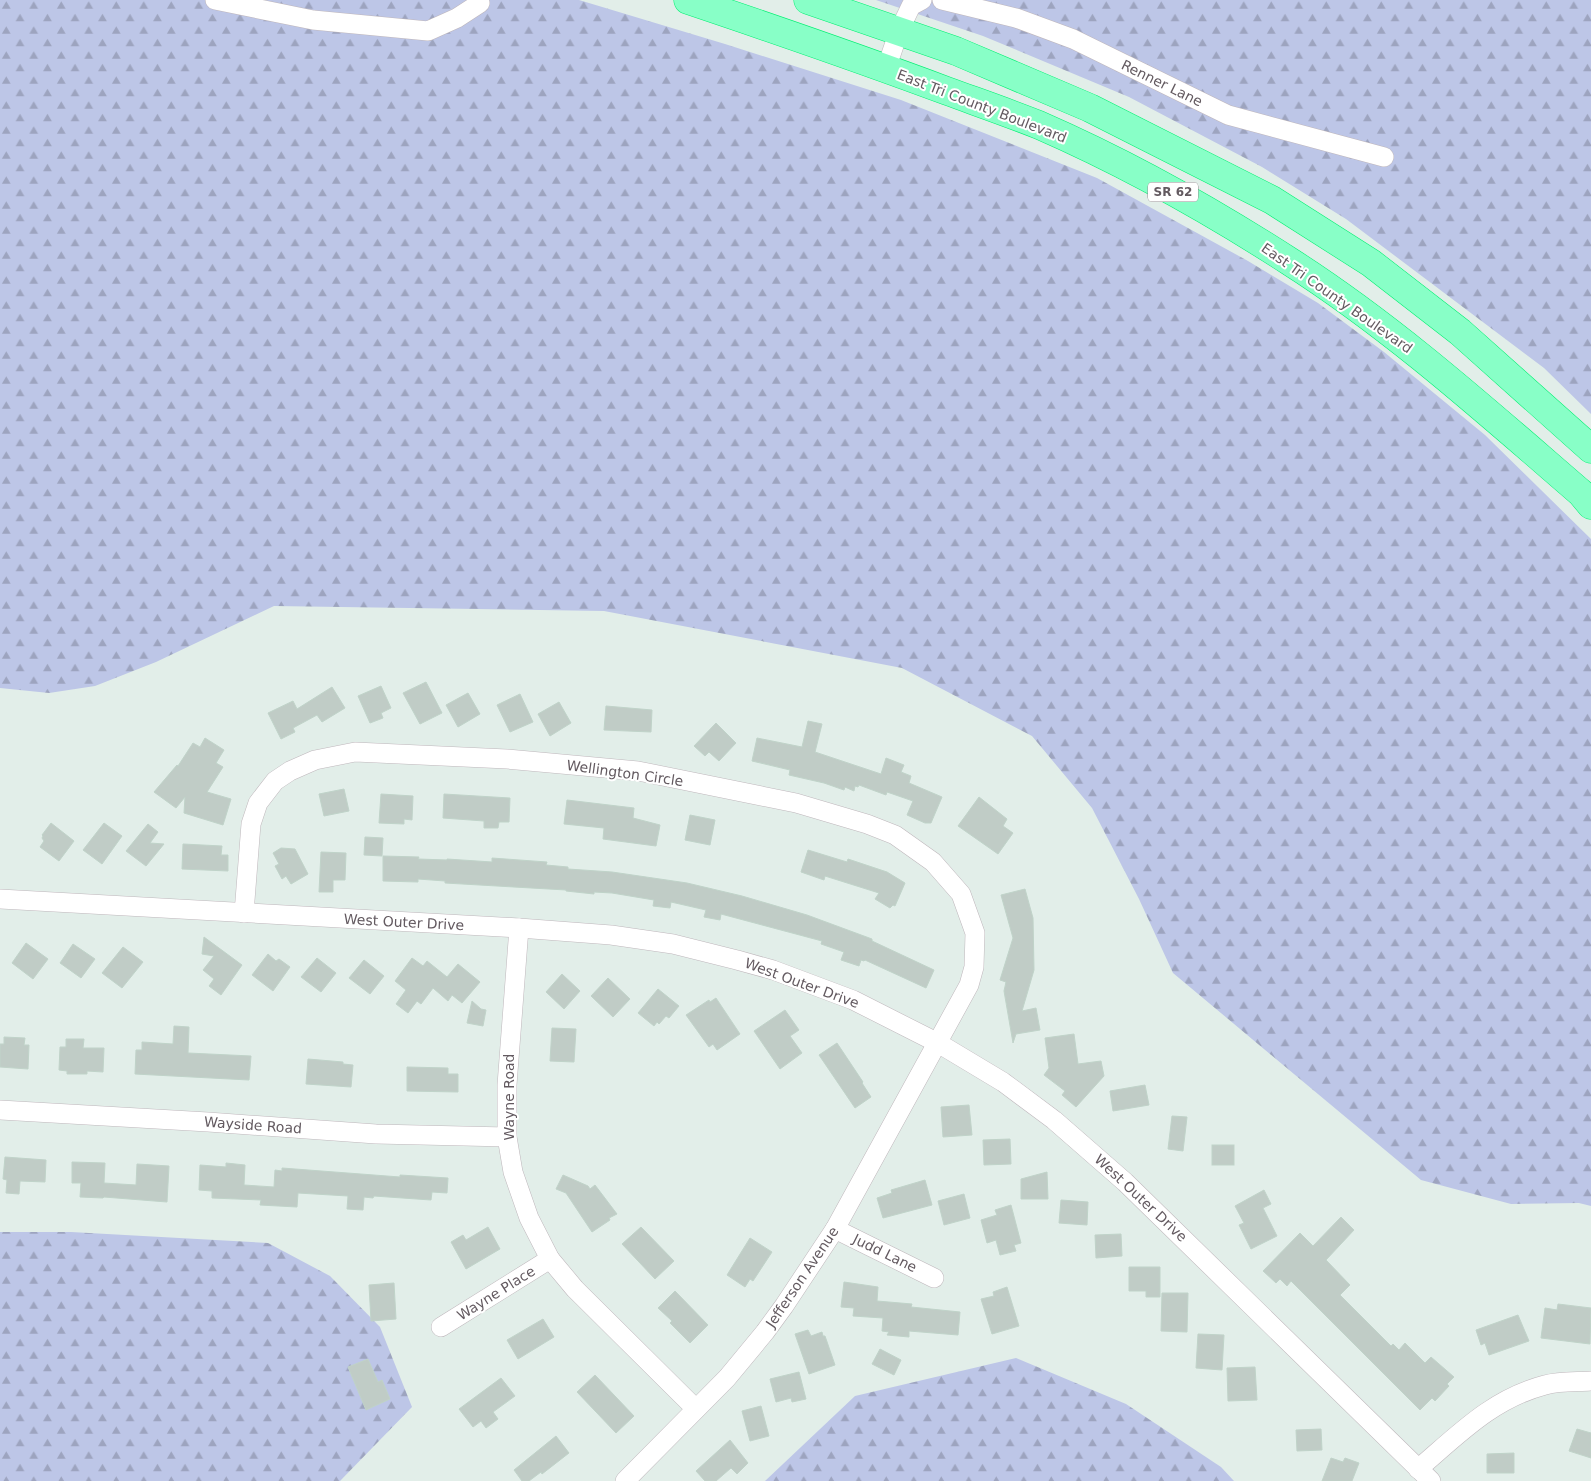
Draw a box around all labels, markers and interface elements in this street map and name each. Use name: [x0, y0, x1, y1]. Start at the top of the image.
street label: Renner Lane: [1119, 56, 1205, 110]
street label: East Tri County Boulevard: [895, 66, 1069, 146]
road number: SR 62: [1148, 182, 1198, 202]
street label: East Tri County Boulevard: [1259, 240, 1415, 356]
street label: Wellington Circle: [566, 757, 684, 789]
street label: West Outer Drive: [343, 911, 465, 933]
street label: West Outer Drive: [743, 955, 861, 1011]
street label: Wayne Road: [501, 1054, 517, 1140]
street label: Wayside Road: [204, 1114, 302, 1136]
street label: West Outer Drive: [1092, 1151, 1190, 1245]
street label: Jefferson Avenue: [762, 1224, 842, 1331]
street label: Judd Lane: [850, 1230, 920, 1275]
street label: Wayne Place: [454, 1263, 538, 1323]

